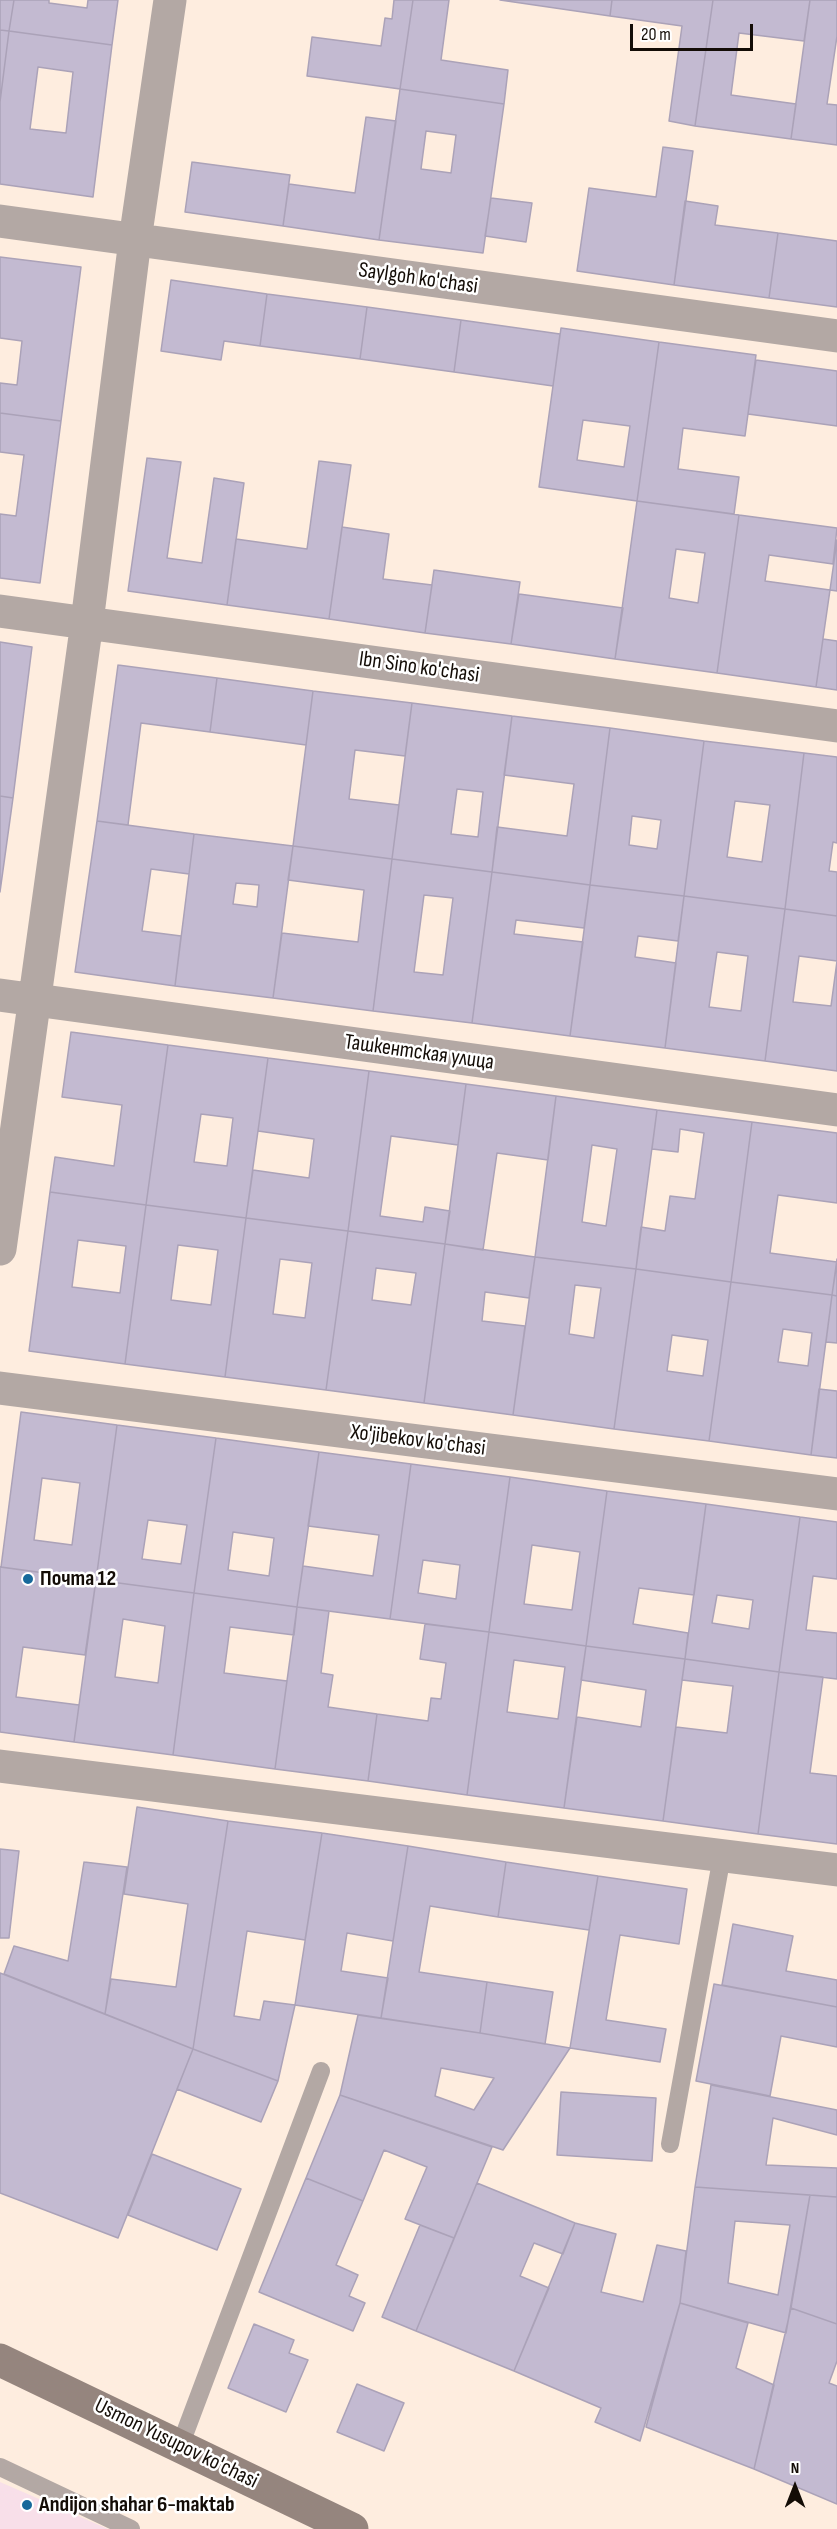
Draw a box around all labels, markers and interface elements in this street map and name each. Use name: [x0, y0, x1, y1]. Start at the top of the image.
scale bar: [633, 12, 756, 50]
text: 20 m: [641, 24, 671, 45]
street label: Saylgoh ko'chasi: [357, 258, 479, 300]
street label: Ibn Sino ko'chasi: [357, 646, 481, 690]
street label: Ташкентская улица: [343, 1029, 495, 1077]
street label: Xo'jibekov ko'chasi: [349, 1420, 487, 1462]
place label: Почта 12: [40, 1566, 116, 1592]
marker: Почта 12: [21, 1572, 35, 1586]
street label: Usmon Yusupov ko'chasi: [90, 2393, 262, 2495]
north arrow: [765, 2457, 825, 2517]
text: N: [791, 2459, 799, 2478]
place label: Andijon shahar 6-maktab: [39, 2492, 235, 2518]
marker: Andijon shahar 6-maktab: [20, 2498, 34, 2512]

